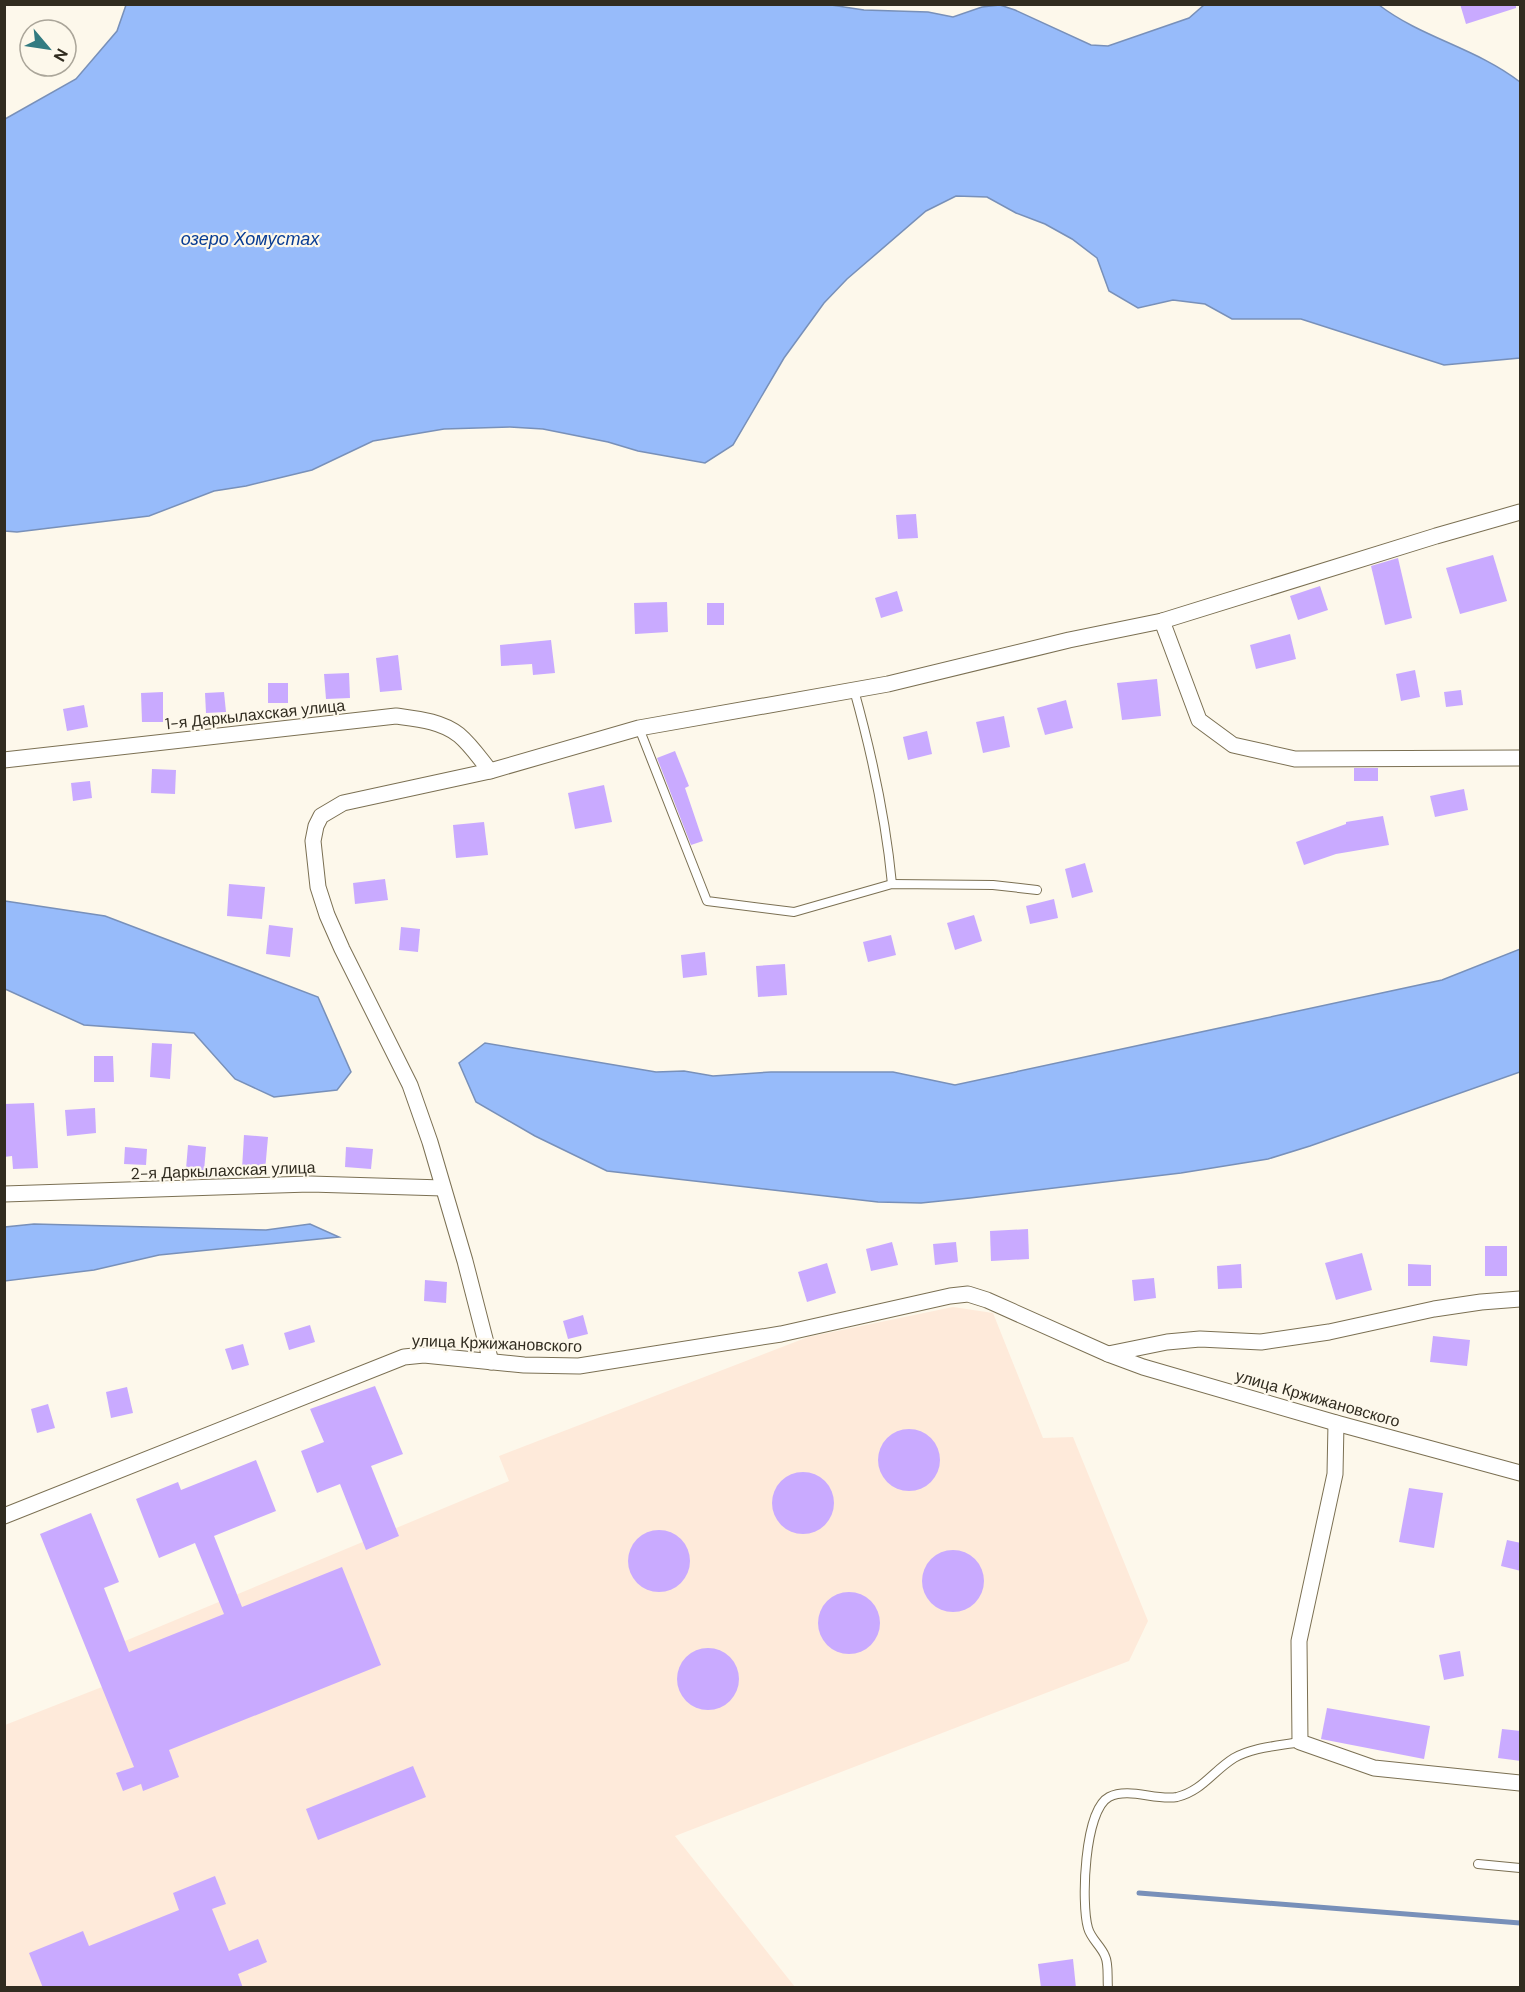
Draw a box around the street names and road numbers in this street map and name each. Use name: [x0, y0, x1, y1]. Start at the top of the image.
street label: 1-я Даркылахская улица: [164, 695, 346, 734]
street label: 2-я Даркылахская улица: [130, 1157, 316, 1184]
street label: улица Кржижановского: [412, 1330, 583, 1357]
street label: улица Кржижановского: [1233, 1365, 1403, 1432]

